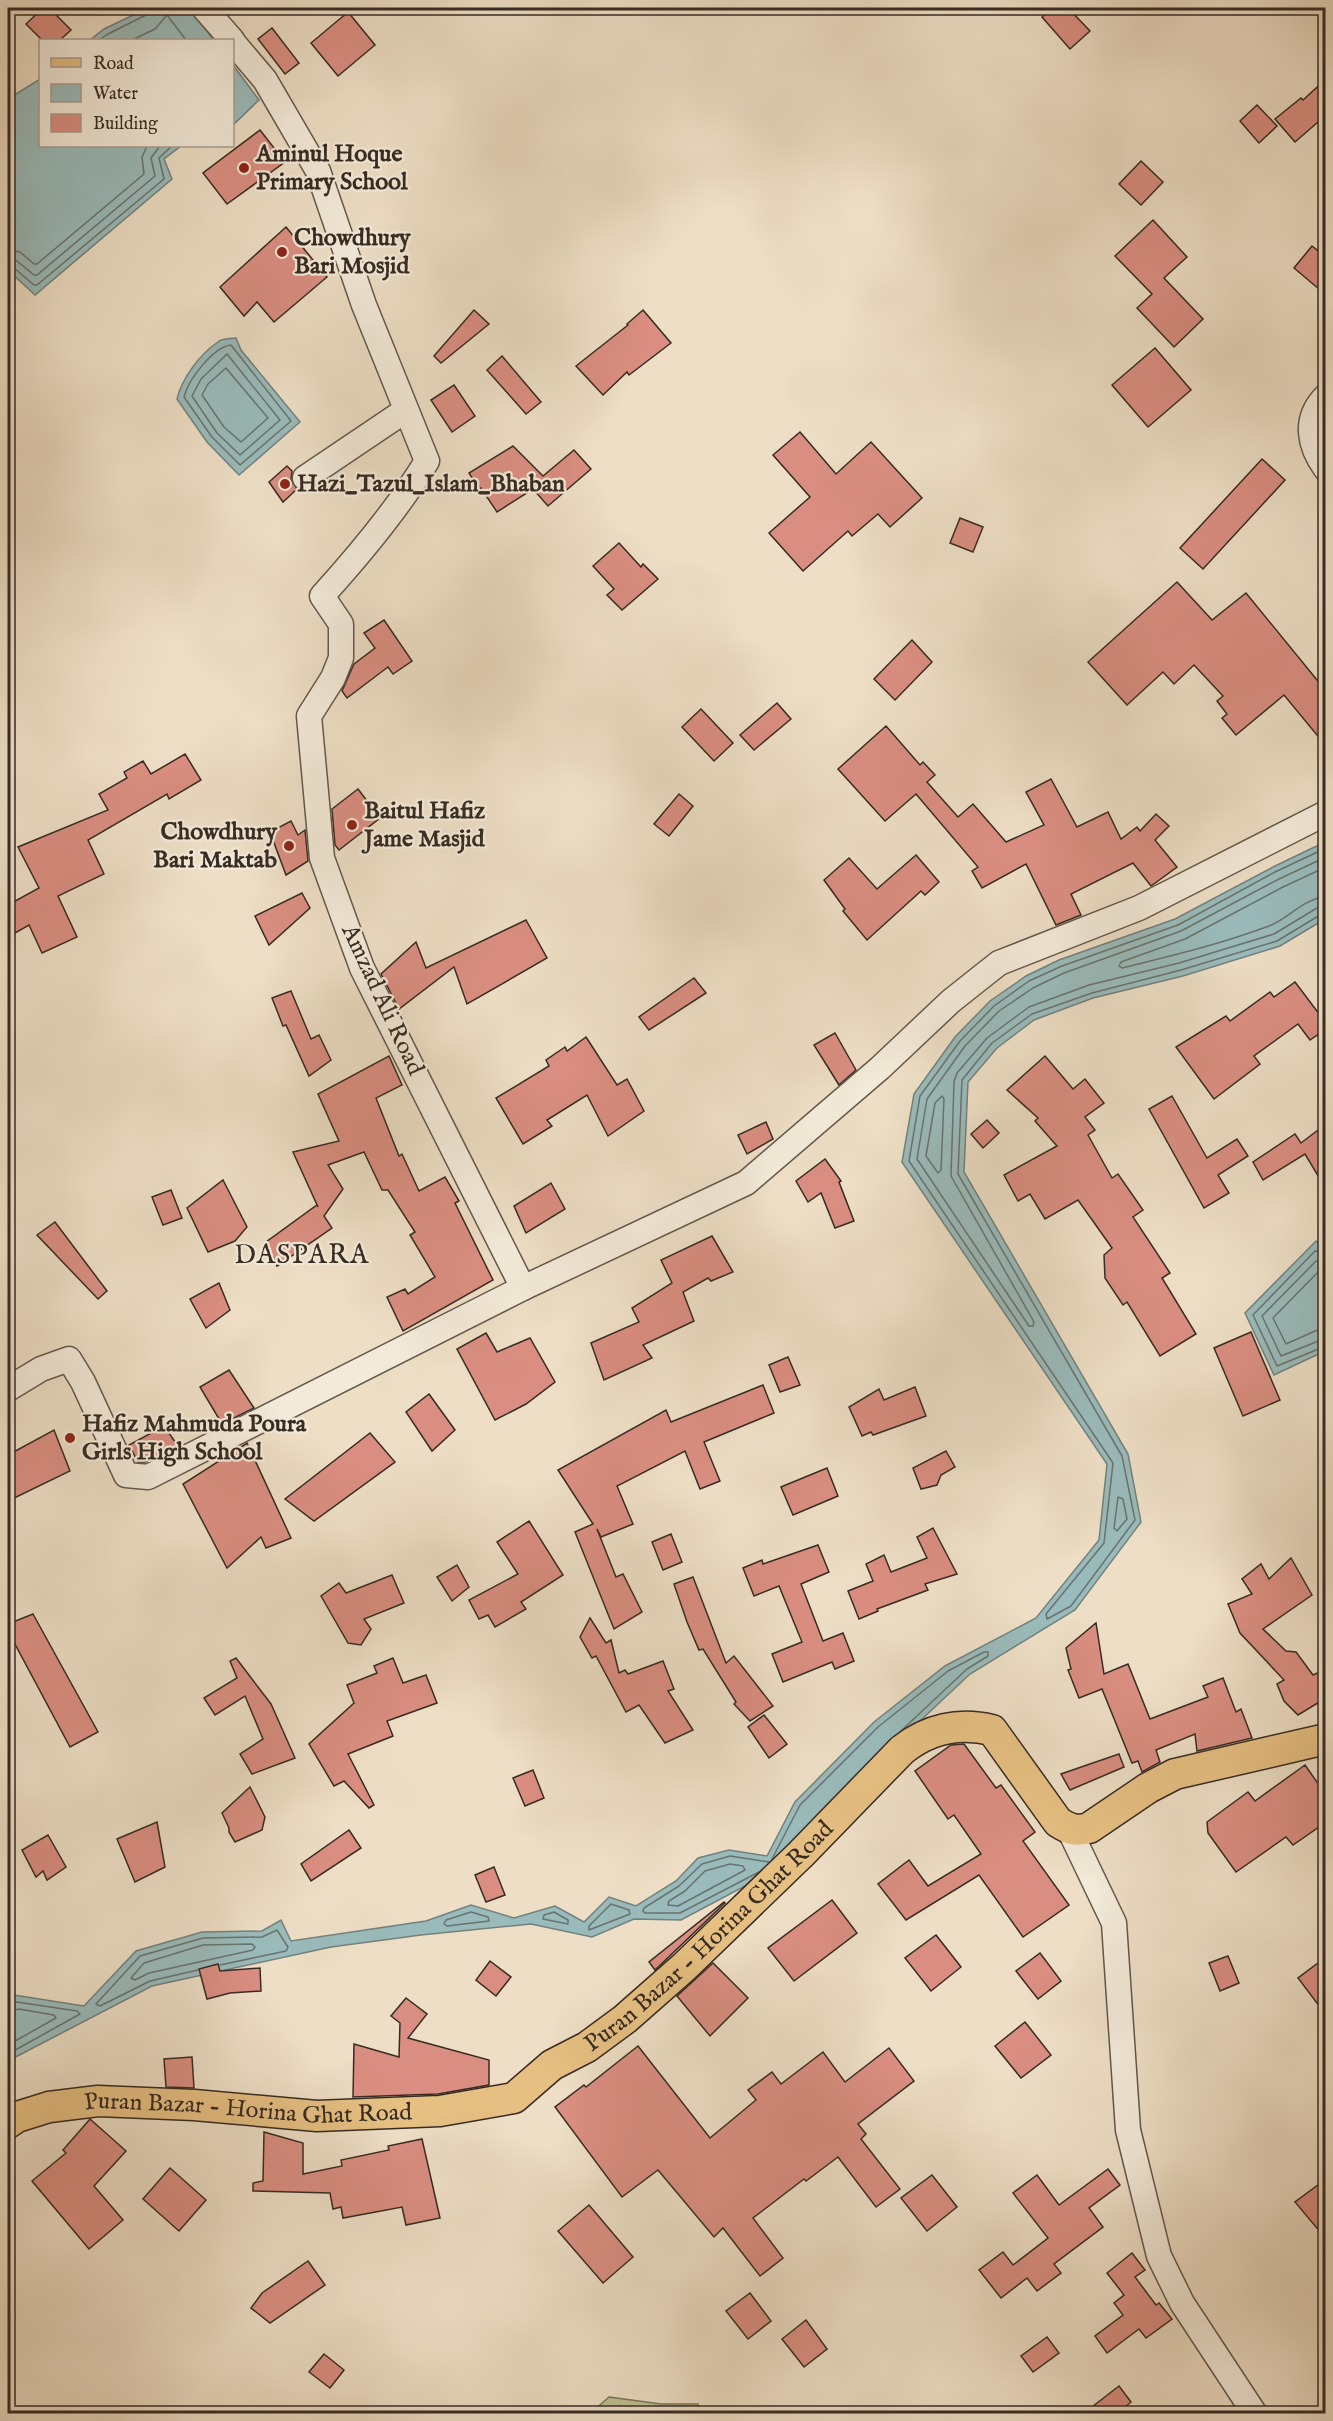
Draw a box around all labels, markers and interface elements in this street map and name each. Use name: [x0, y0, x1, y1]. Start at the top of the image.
legend: [39, 39, 234, 147]
text: Road: [93, 53, 134, 76]
text: Water: [93, 83, 138, 106]
text: Building: [93, 113, 158, 136]
place label: Aminul Hoque Primary School: [255, 139, 408, 198]
marker: Aminul Hoque Primary School: [237, 161, 251, 175]
place label: Chowdhury Bari Mosjid: [294, 223, 412, 282]
marker: Chowdhury Bari Mosjid: [275, 245, 289, 259]
place label: Hazi_Tazul_Islam_Bhaban: [297, 469, 565, 500]
marker: Hazi_Tazul_Islam_Bhaban: [278, 477, 292, 491]
place label: Baitul Hafiz Jame Masjid: [361, 796, 486, 855]
place label: Chowdhury Bari Maktab: [153, 817, 278, 876]
marker: Baitul Hafiz Jame Masjid: [345, 818, 359, 832]
marker: Chowdhury Bari Maktab: [282, 839, 296, 853]
street label: Amzad Ali Road: [333, 919, 431, 1081]
district label: DASPARA: [234, 1239, 370, 1273]
place label: Hafiz Mahmuda Poura Girls High School: [82, 1409, 307, 1468]
marker: Hafiz Mahmuda Poura Girls High School: [63, 1431, 77, 1445]
street label: Puran Bazar - Horina Ghat Road: [578, 1814, 841, 2059]
street label: Puran Bazar - Horina Ghat Road: [82, 2086, 413, 2132]

